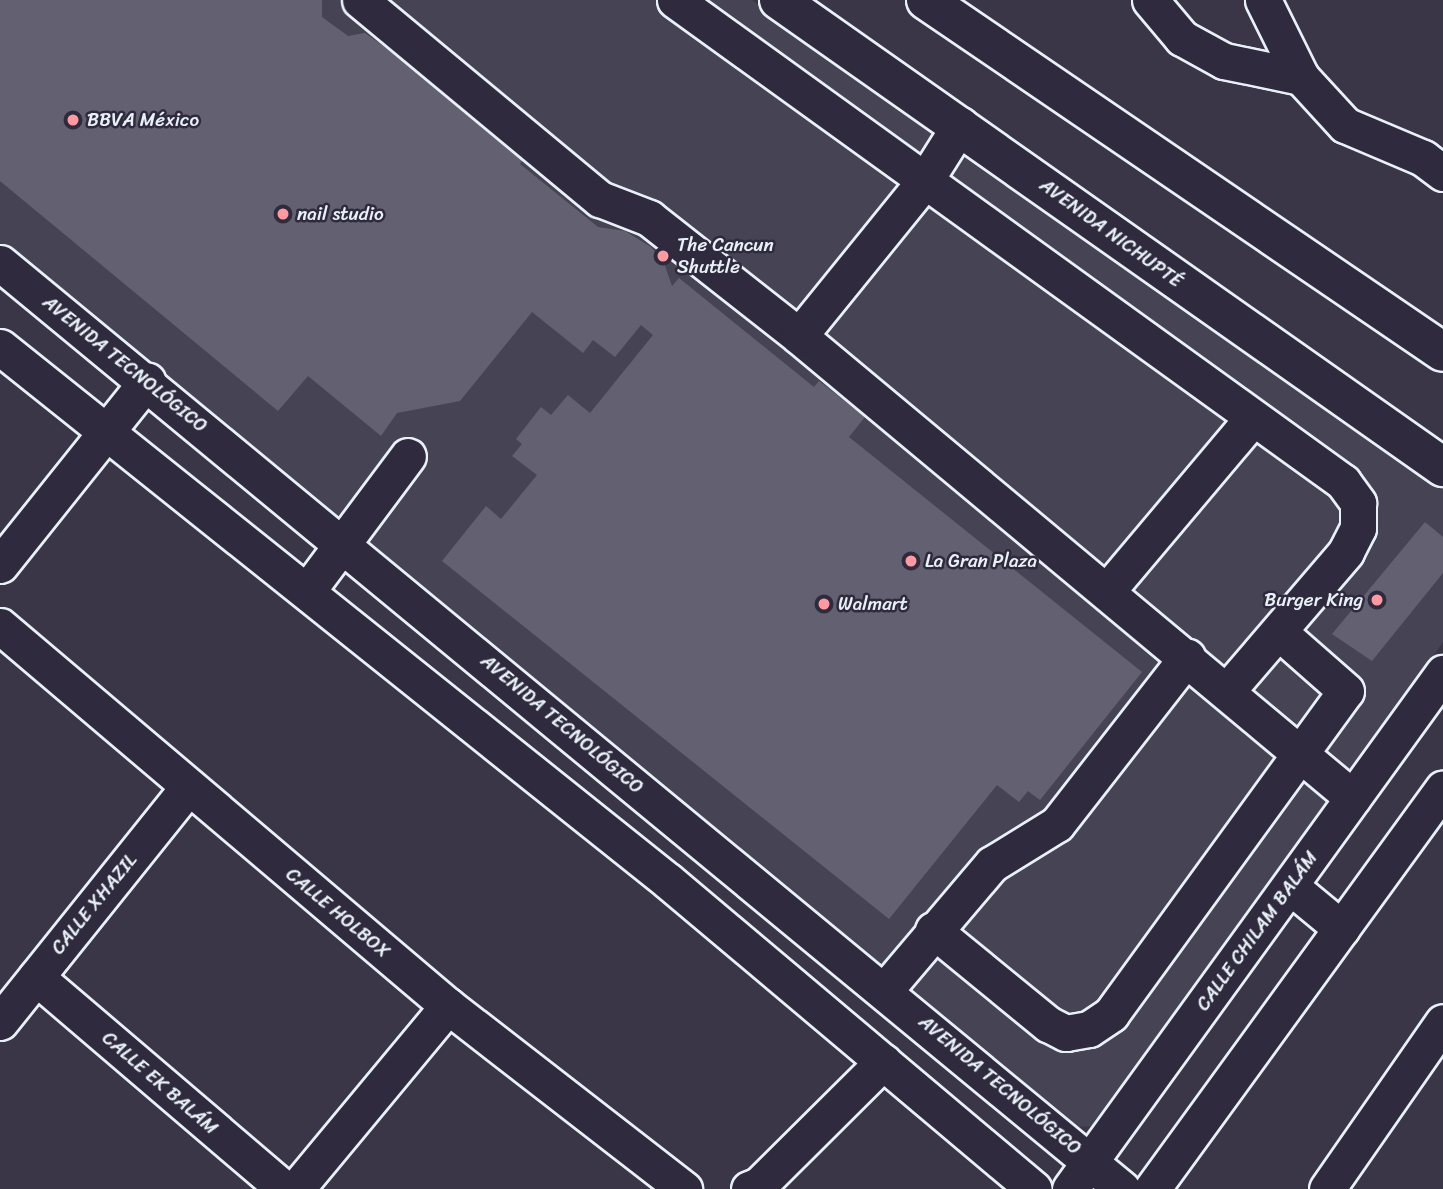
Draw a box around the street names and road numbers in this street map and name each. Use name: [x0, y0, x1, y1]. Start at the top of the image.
street label: AVENIDA NICHUPTÉ: [1034, 173, 1188, 293]
street label: AVENIDA TECNOLÓGICO: [39, 291, 211, 437]
street label: AVENIDA TECNOLÓGICO: [477, 650, 647, 798]
street label: CALLE CHILAM BALÁM: [1191, 846, 1323, 1016]
street label: CALLE XHAZIL: [47, 850, 141, 958]
street label: CALLE HOLBOX: [281, 863, 395, 963]
street label: AVENIDA TECNOLÓGICO: [915, 1011, 1085, 1159]
street label: CALLE EK BALÁM: [98, 1027, 222, 1139]

